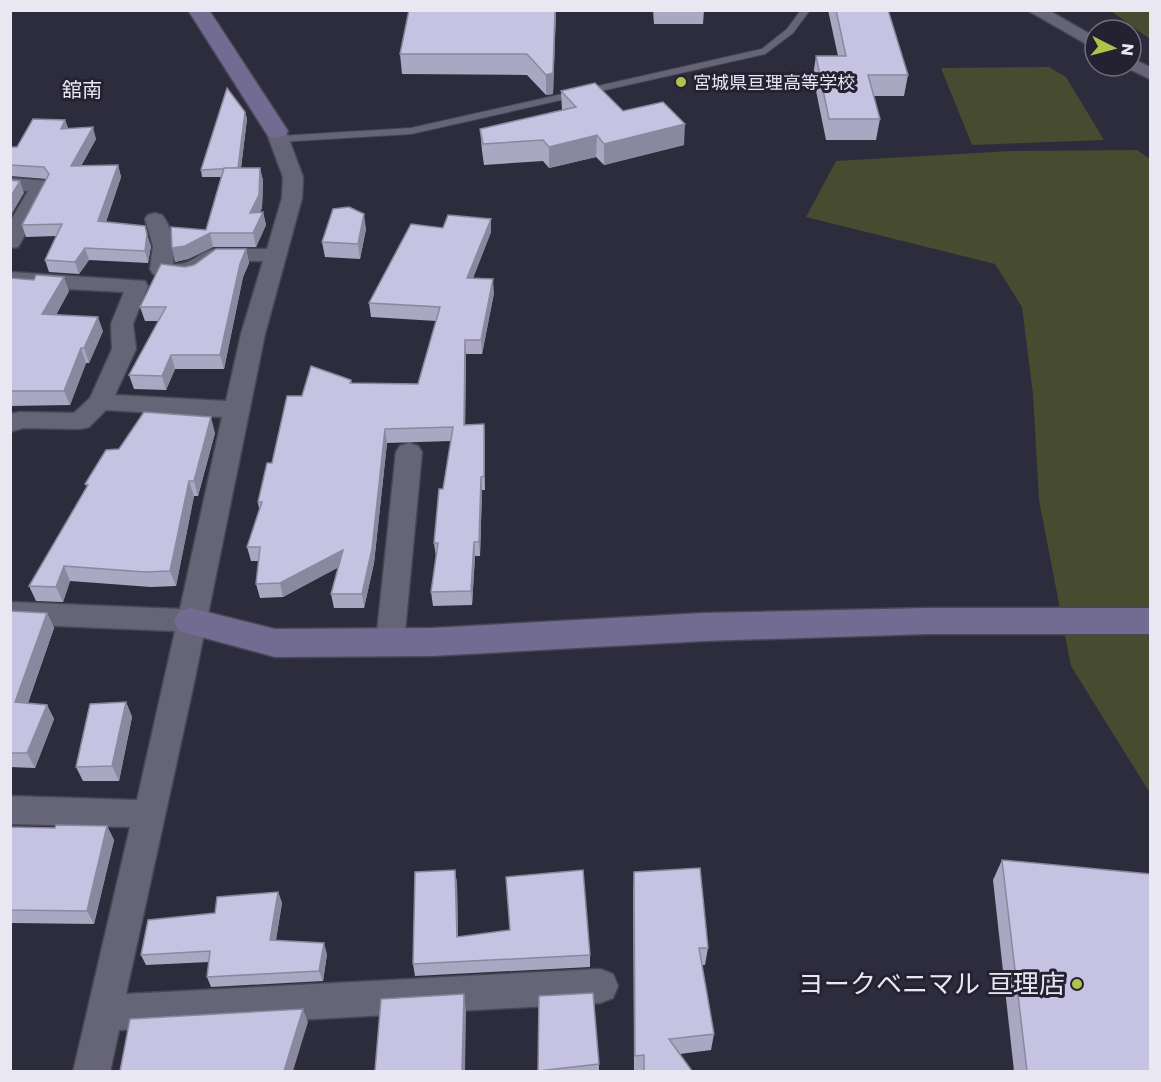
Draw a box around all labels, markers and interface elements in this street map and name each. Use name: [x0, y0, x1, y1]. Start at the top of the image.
north arrow: [1083, 18, 1143, 78]
text: N: [1115, 42, 1139, 57]
place label: 宮城県亘理高等学校: [693, 70, 855, 95]
marker: 宮城県亘理高等学校: [674, 75, 688, 89]
district label: 舘南: [62, 76, 102, 104]
place label: ヨークベニマル 亘理店: [798, 966, 1065, 1002]
marker: ヨークベニマル 亘理店: [1070, 977, 1084, 991]

